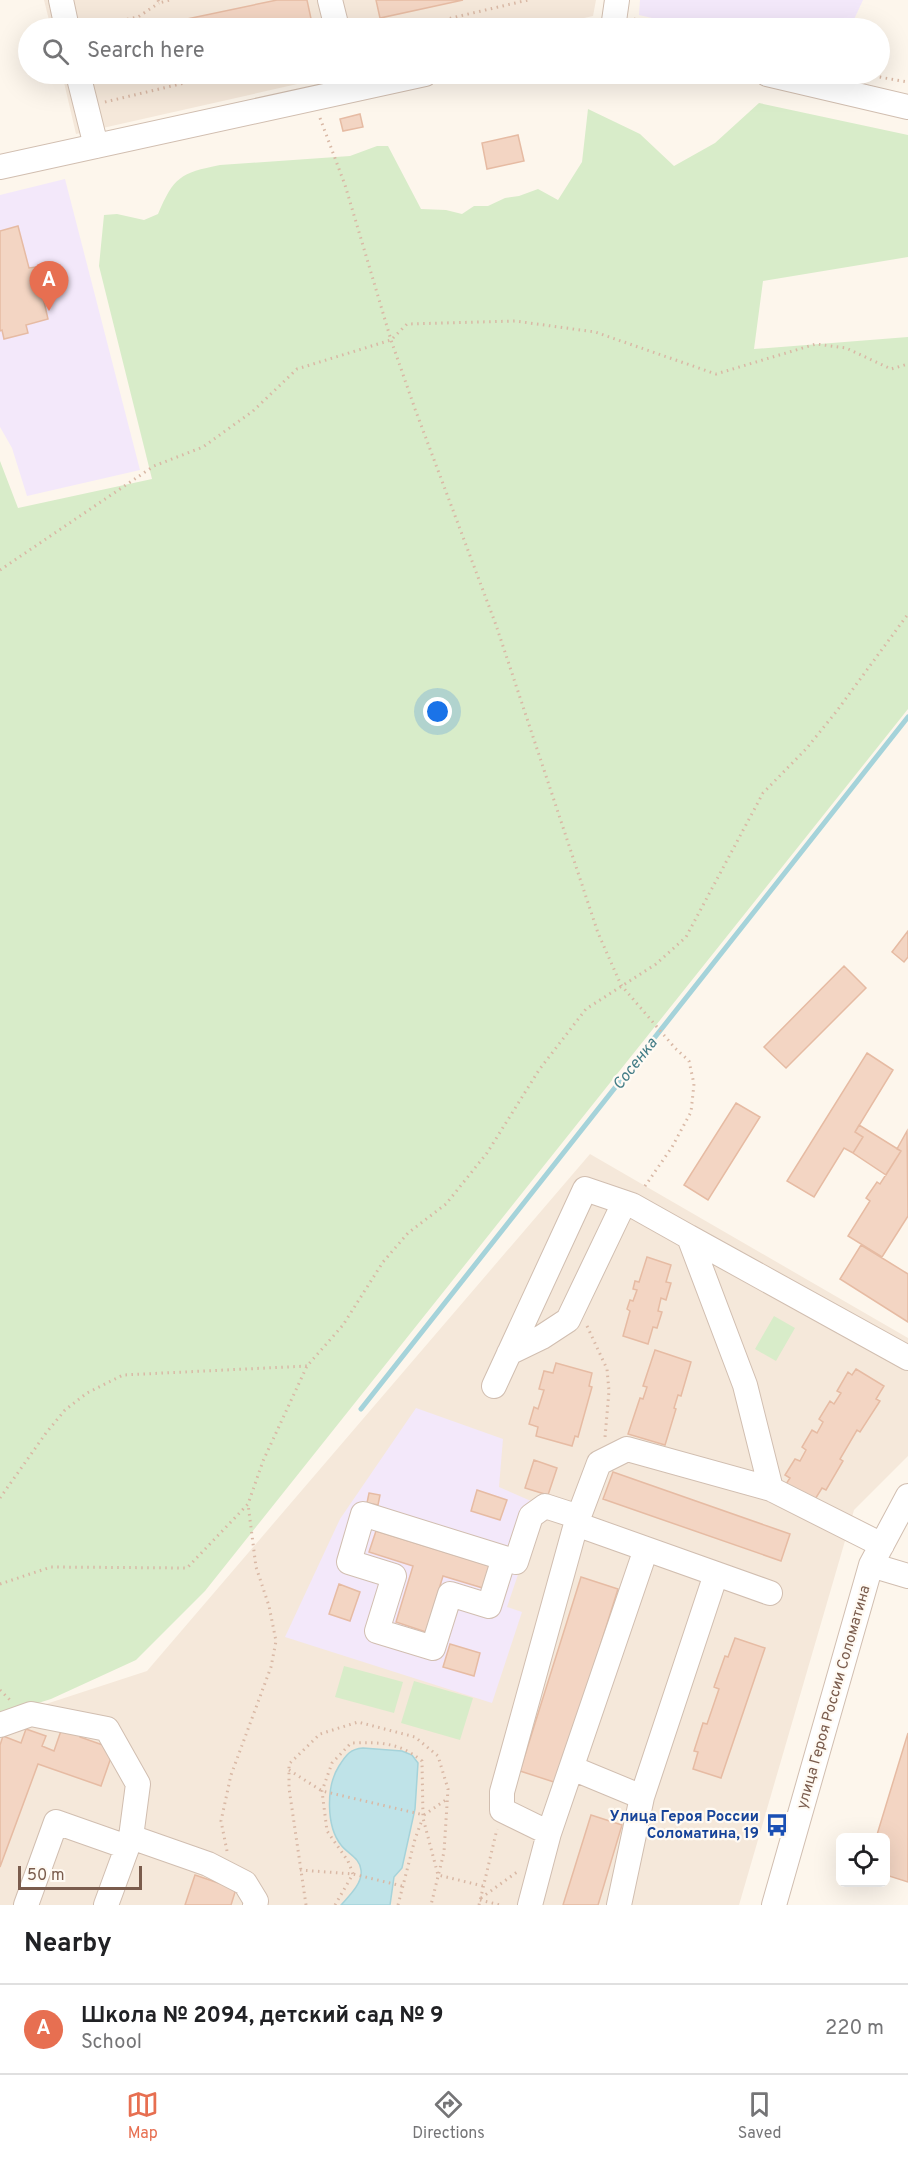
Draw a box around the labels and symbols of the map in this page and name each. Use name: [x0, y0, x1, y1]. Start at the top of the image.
pin: A: [29, 262, 68, 311]
your location: [423, 697, 452, 726]
water label: Сосенка: [609, 1034, 663, 1094]
street label: улица Героя России Соломатина: [793, 1583, 876, 1811]
place label: Улица Героя России Соломатина, 19: [610, 1808, 759, 1844]
bus stop icon: Улица Героя России Соломатина, 19: [764, 1812, 790, 1838]
scale bar: [18, 1863, 142, 1890]

